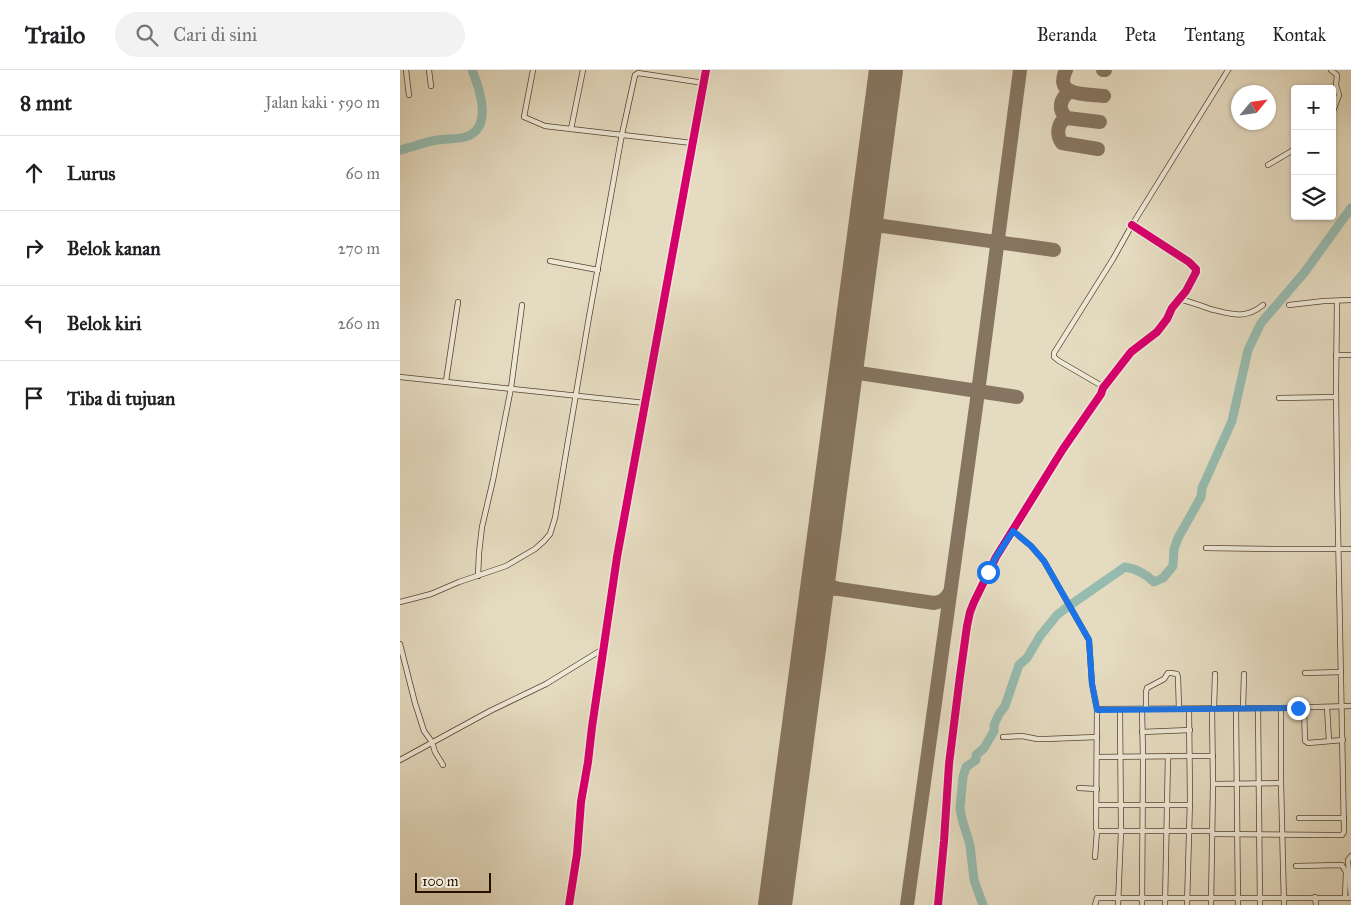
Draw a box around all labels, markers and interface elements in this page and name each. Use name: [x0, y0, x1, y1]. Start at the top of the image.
search box: [115, 12, 465, 57]
text: Trailo: [25, 20, 85, 50]
icon: search: [133, 21, 161, 49]
text: Cari di sini: [173, 23, 257, 46]
text: Beranda: [1037, 24, 1097, 46]
text: Peta: [1125, 24, 1156, 46]
text: Tentang: [1184, 24, 1244, 46]
text: Kontak: [1272, 24, 1326, 46]
north arrow: [1231, 85, 1276, 130]
map controls: [1291, 85, 1336, 220]
button: +: [1291, 85, 1336, 130]
text: 8 mnt: [20, 90, 72, 116]
text: Jalan kaki · 590 m: [265, 93, 380, 112]
button: −: [1291, 130, 1336, 175]
icon: ahead: [20, 159, 48, 187]
text: Lurus: [67, 162, 115, 185]
text: 60 m: [346, 164, 380, 183]
button: layers: [1291, 175, 1336, 220]
icon: right: [20, 234, 48, 262]
text: Belok kanan: [67, 237, 161, 260]
text: 270 m: [338, 239, 380, 258]
icon: left: [20, 309, 48, 337]
text: Belok kiri: [67, 312, 141, 335]
text: 260 m: [338, 314, 380, 333]
icon: arrive: [20, 384, 48, 412]
text: Tiba di tujuan: [67, 387, 175, 410]
route start: [977, 561, 1000, 584]
route end: [1287, 697, 1310, 720]
scale bar: [415, 870, 491, 893]
text: 100 m: [422, 873, 459, 890]

